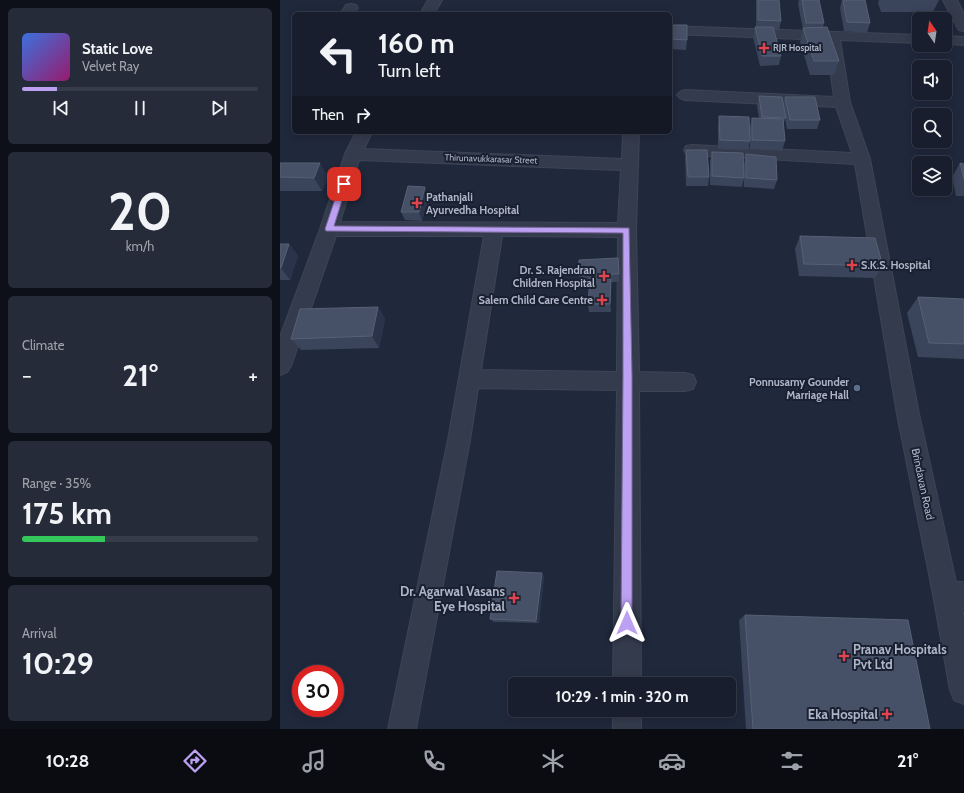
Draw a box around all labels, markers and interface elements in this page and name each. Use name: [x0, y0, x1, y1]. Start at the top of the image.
north arrow: [912, 12, 952, 52]
map controls: [912, 12, 952, 196]
text: 160 m: [378, 26, 454, 60]
icon: left: [312, 28, 364, 80]
text: Static Love: [82, 40, 153, 58]
marker: RJR Hospital: [758, 42, 770, 54]
place label: RJR Hospital: [773, 42, 822, 53]
text: Velvet Ray: [82, 58, 139, 74]
text: Turn left: [378, 60, 441, 82]
button: sound: [912, 60, 952, 100]
icon: previous: [50, 97, 72, 119]
icon: pause: [129, 97, 151, 119]
icon: next: [208, 97, 230, 119]
icon: right: [352, 104, 374, 126]
text: Then: [312, 106, 344, 124]
button: search: [912, 108, 952, 148]
street label: Thirunavukkarasar Street: [444, 151, 538, 166]
button: layers: [912, 156, 952, 196]
pin: [327, 167, 361, 201]
icon: arrive: [333, 173, 355, 195]
text: 20: [108, 180, 172, 243]
place label: Pathanjali Ayurvedha Hospital: [426, 190, 519, 217]
marker: Pathanjali Ayurvedha Hospital: [411, 197, 423, 209]
text: km/h: [126, 238, 154, 254]
place label: S.K.S. Hospital: [861, 258, 930, 272]
marker: S.K.S. Hospital: [846, 259, 858, 271]
place label: Dr. S. Rajendran Children Hospital: [513, 263, 595, 290]
marker: Dr. S. Rajendran Children Hospital: [598, 270, 610, 282]
place label: Salem Child Care Centre: [479, 293, 593, 307]
marker: Salem Child Care Centre: [596, 294, 608, 306]
text: Climate: [22, 337, 64, 353]
text: 21°: [122, 357, 158, 394]
text: −: [22, 362, 32, 389]
text: +: [248, 362, 258, 389]
place label: Ponnusamy Gounder Marriage Hall: [749, 375, 849, 402]
marker: Ponnusamy Gounder Marriage Hall: [852, 383, 862, 393]
street label: Brindavan Road: [909, 447, 937, 521]
text: Range · 35%: [22, 475, 91, 491]
text: 175 km: [22, 495, 112, 532]
place label: Dr. Agarwal Vasans Eye Hospital: [400, 583, 506, 614]
marker: Dr. Agarwal Vasans Eye Hospital: [508, 592, 520, 604]
position arrow: [606, 602, 648, 644]
text: Arrival: [22, 625, 57, 641]
place label: Pranav Hospitals Pvt Ltd: [853, 641, 947, 672]
text: 10:29: [22, 645, 94, 682]
marker: Pranav Hospitals Pvt Ltd: [838, 650, 850, 662]
speed limit sign: 30: [292, 665, 344, 717]
text: 10:29 · 1 min · 320 m: [555, 688, 689, 706]
place label: Eka Hospital: [808, 706, 879, 722]
marker: Eka Hospital: [881, 708, 893, 720]
icon: directions: [181, 747, 209, 775]
icon: music: [300, 747, 328, 775]
icon: phone: [420, 747, 448, 775]
icon: climate: [539, 747, 567, 775]
icon: car: [658, 747, 686, 775]
icon: filters: [778, 747, 806, 775]
text: 10:28: [46, 750, 89, 772]
text: 21°: [897, 750, 918, 772]

